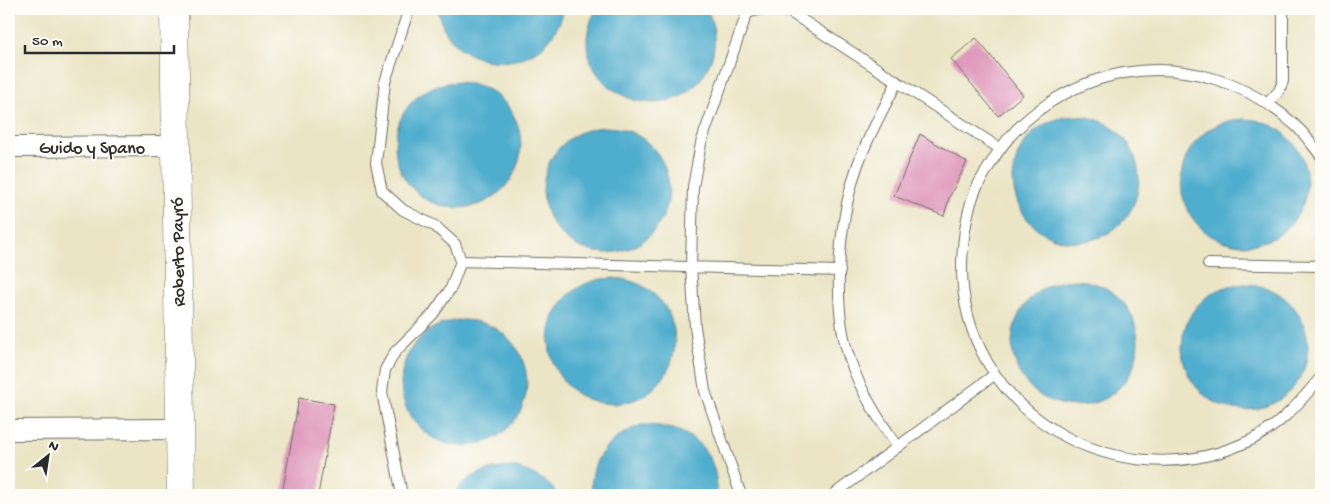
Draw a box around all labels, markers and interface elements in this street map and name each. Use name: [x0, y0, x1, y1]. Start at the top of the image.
scale bar: [25, 22, 174, 54]
text: 50 m: [32, 33, 63, 51]
street label: Guido y Spano: [39, 139, 145, 160]
street label: Roberto Payró: [168, 197, 191, 307]
north arrow: [22, 432, 72, 482]
text: N: [45, 437, 61, 457]

